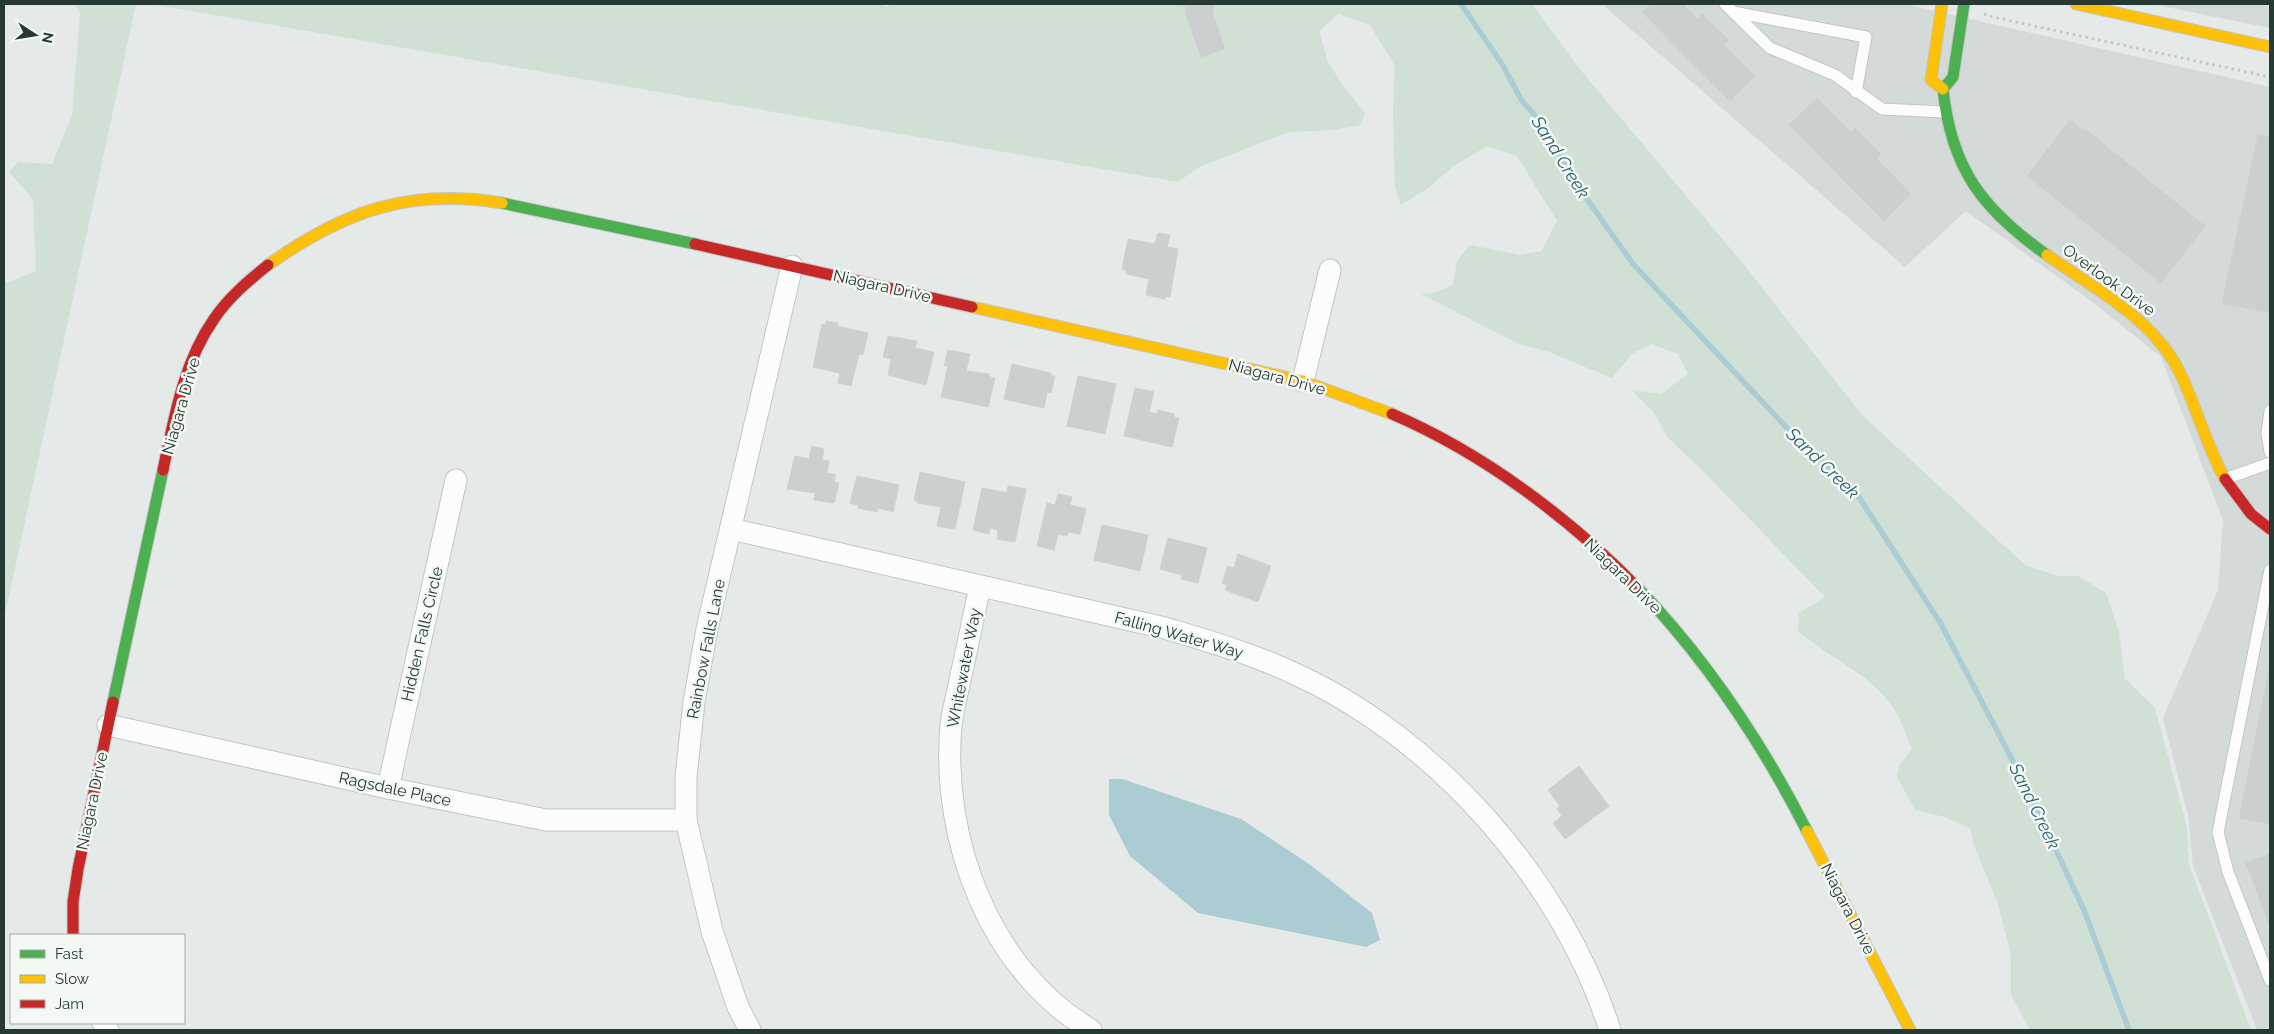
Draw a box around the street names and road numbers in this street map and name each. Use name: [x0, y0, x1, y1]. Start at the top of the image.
street label: Overlook Drive: [2059, 240, 2159, 320]
street label: Niagara Drive: [831, 266, 933, 306]
street label: Niagara Drive: [158, 355, 204, 457]
street label: Niagara Drive: [1226, 355, 1328, 399]
street label: Niagara Drive: [1581, 535, 1665, 617]
street label: Hidden Falls Circle: [397, 565, 447, 703]
street label: Rainbow Falls Lane: [683, 577, 729, 721]
street label: Whitewater Way: [943, 606, 985, 730]
street label: Falling Water Way: [1112, 608, 1246, 663]
street label: Niagara Drive: [72, 750, 112, 852]
street label: Ragsdale Place: [337, 768, 453, 810]
street label: Niagara Drive: [1817, 860, 1879, 958]

